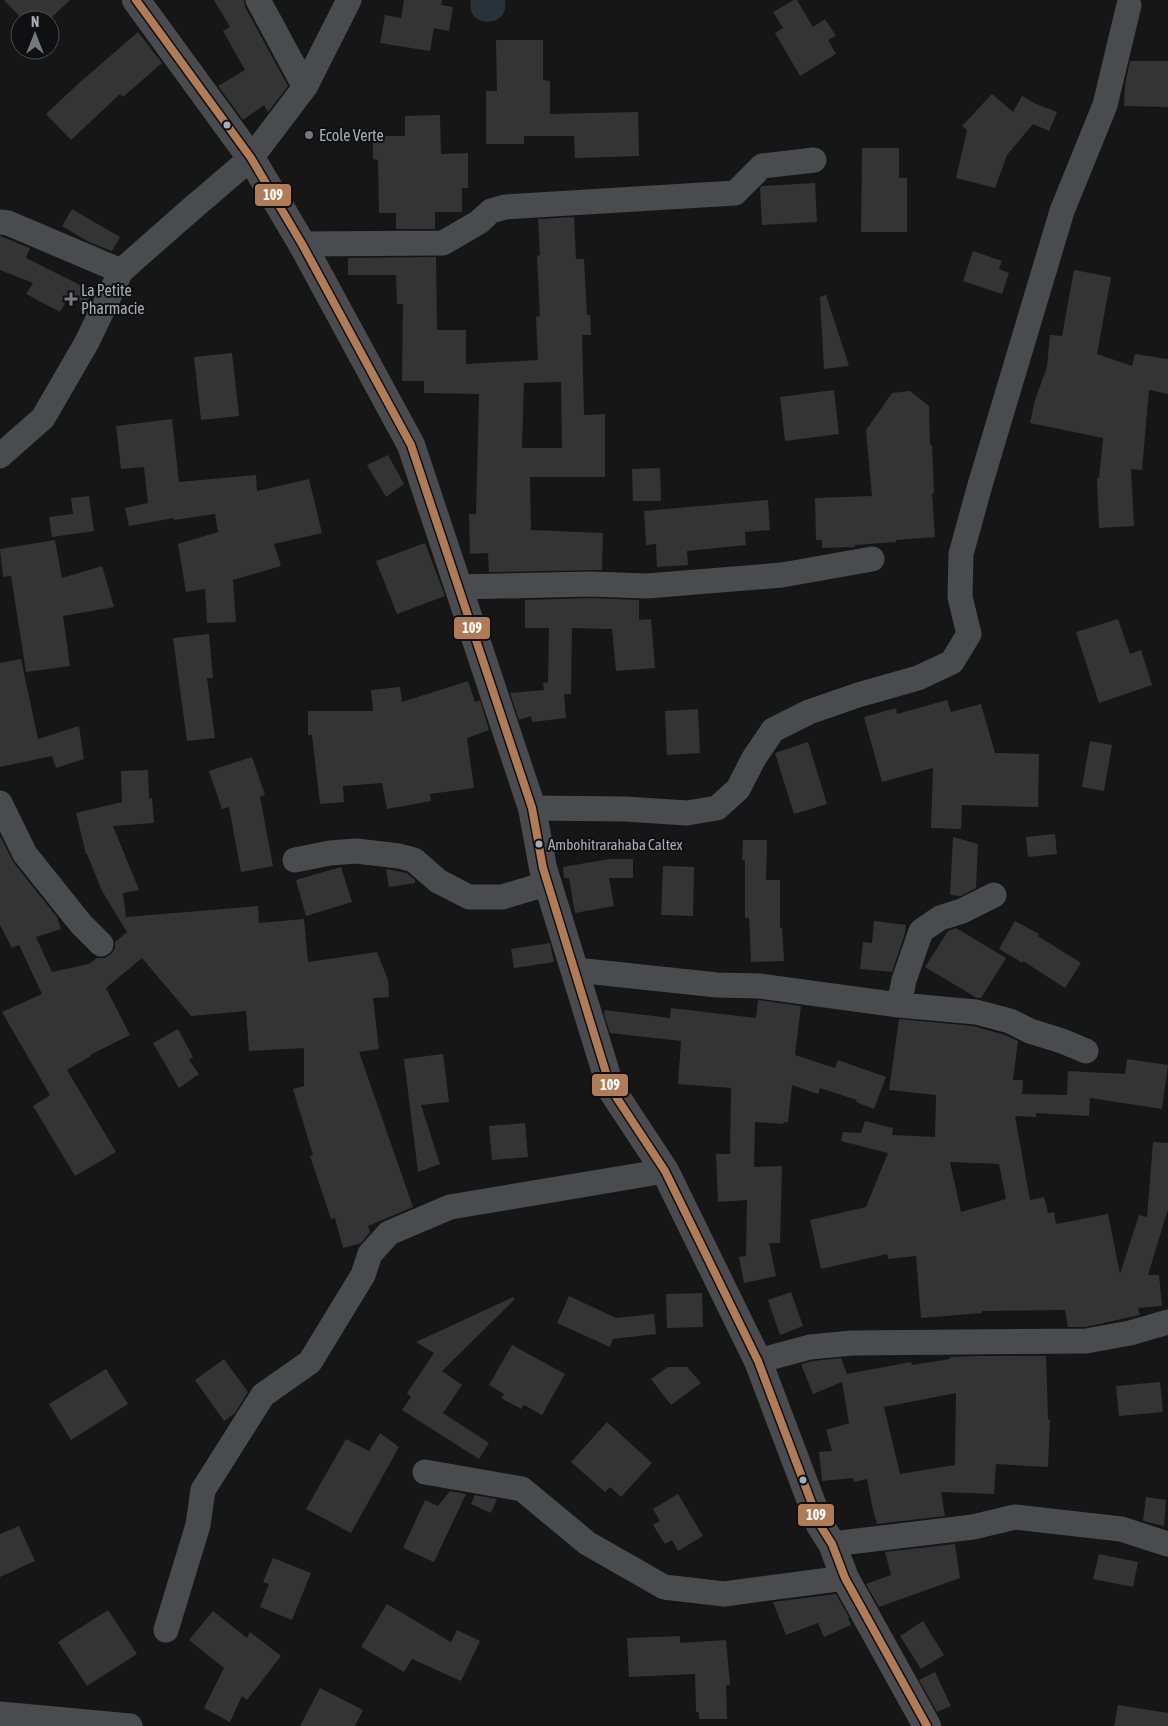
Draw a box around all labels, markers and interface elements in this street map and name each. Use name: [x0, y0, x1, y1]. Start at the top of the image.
north arrow: [10, 10, 60, 60]
text: N: [31, 14, 39, 30]
unlabelled marker: [222, 120, 232, 130]
place label: Ecole Verte: [319, 126, 384, 144]
marker: Ecole Verte: [303, 129, 315, 141]
line badge: 109: [254, 183, 292, 207]
text: 109: [263, 187, 283, 203]
place label: La Petite Pharmacie: [81, 281, 145, 317]
marker: La Petite Pharmacie: [65, 293, 77, 305]
line badge: 109: [453, 616, 491, 640]
text: 109: [462, 620, 482, 636]
place label: Ambohitrarahaba Caltex: [548, 836, 683, 853]
marker: Ambohitrarahaba Caltex: [534, 839, 544, 849]
line badge: 109: [591, 1073, 629, 1097]
text: 109: [600, 1077, 620, 1093]
unlabelled marker: [798, 1475, 808, 1485]
line badge: 109: [797, 1503, 835, 1527]
text: 109: [806, 1507, 826, 1523]

